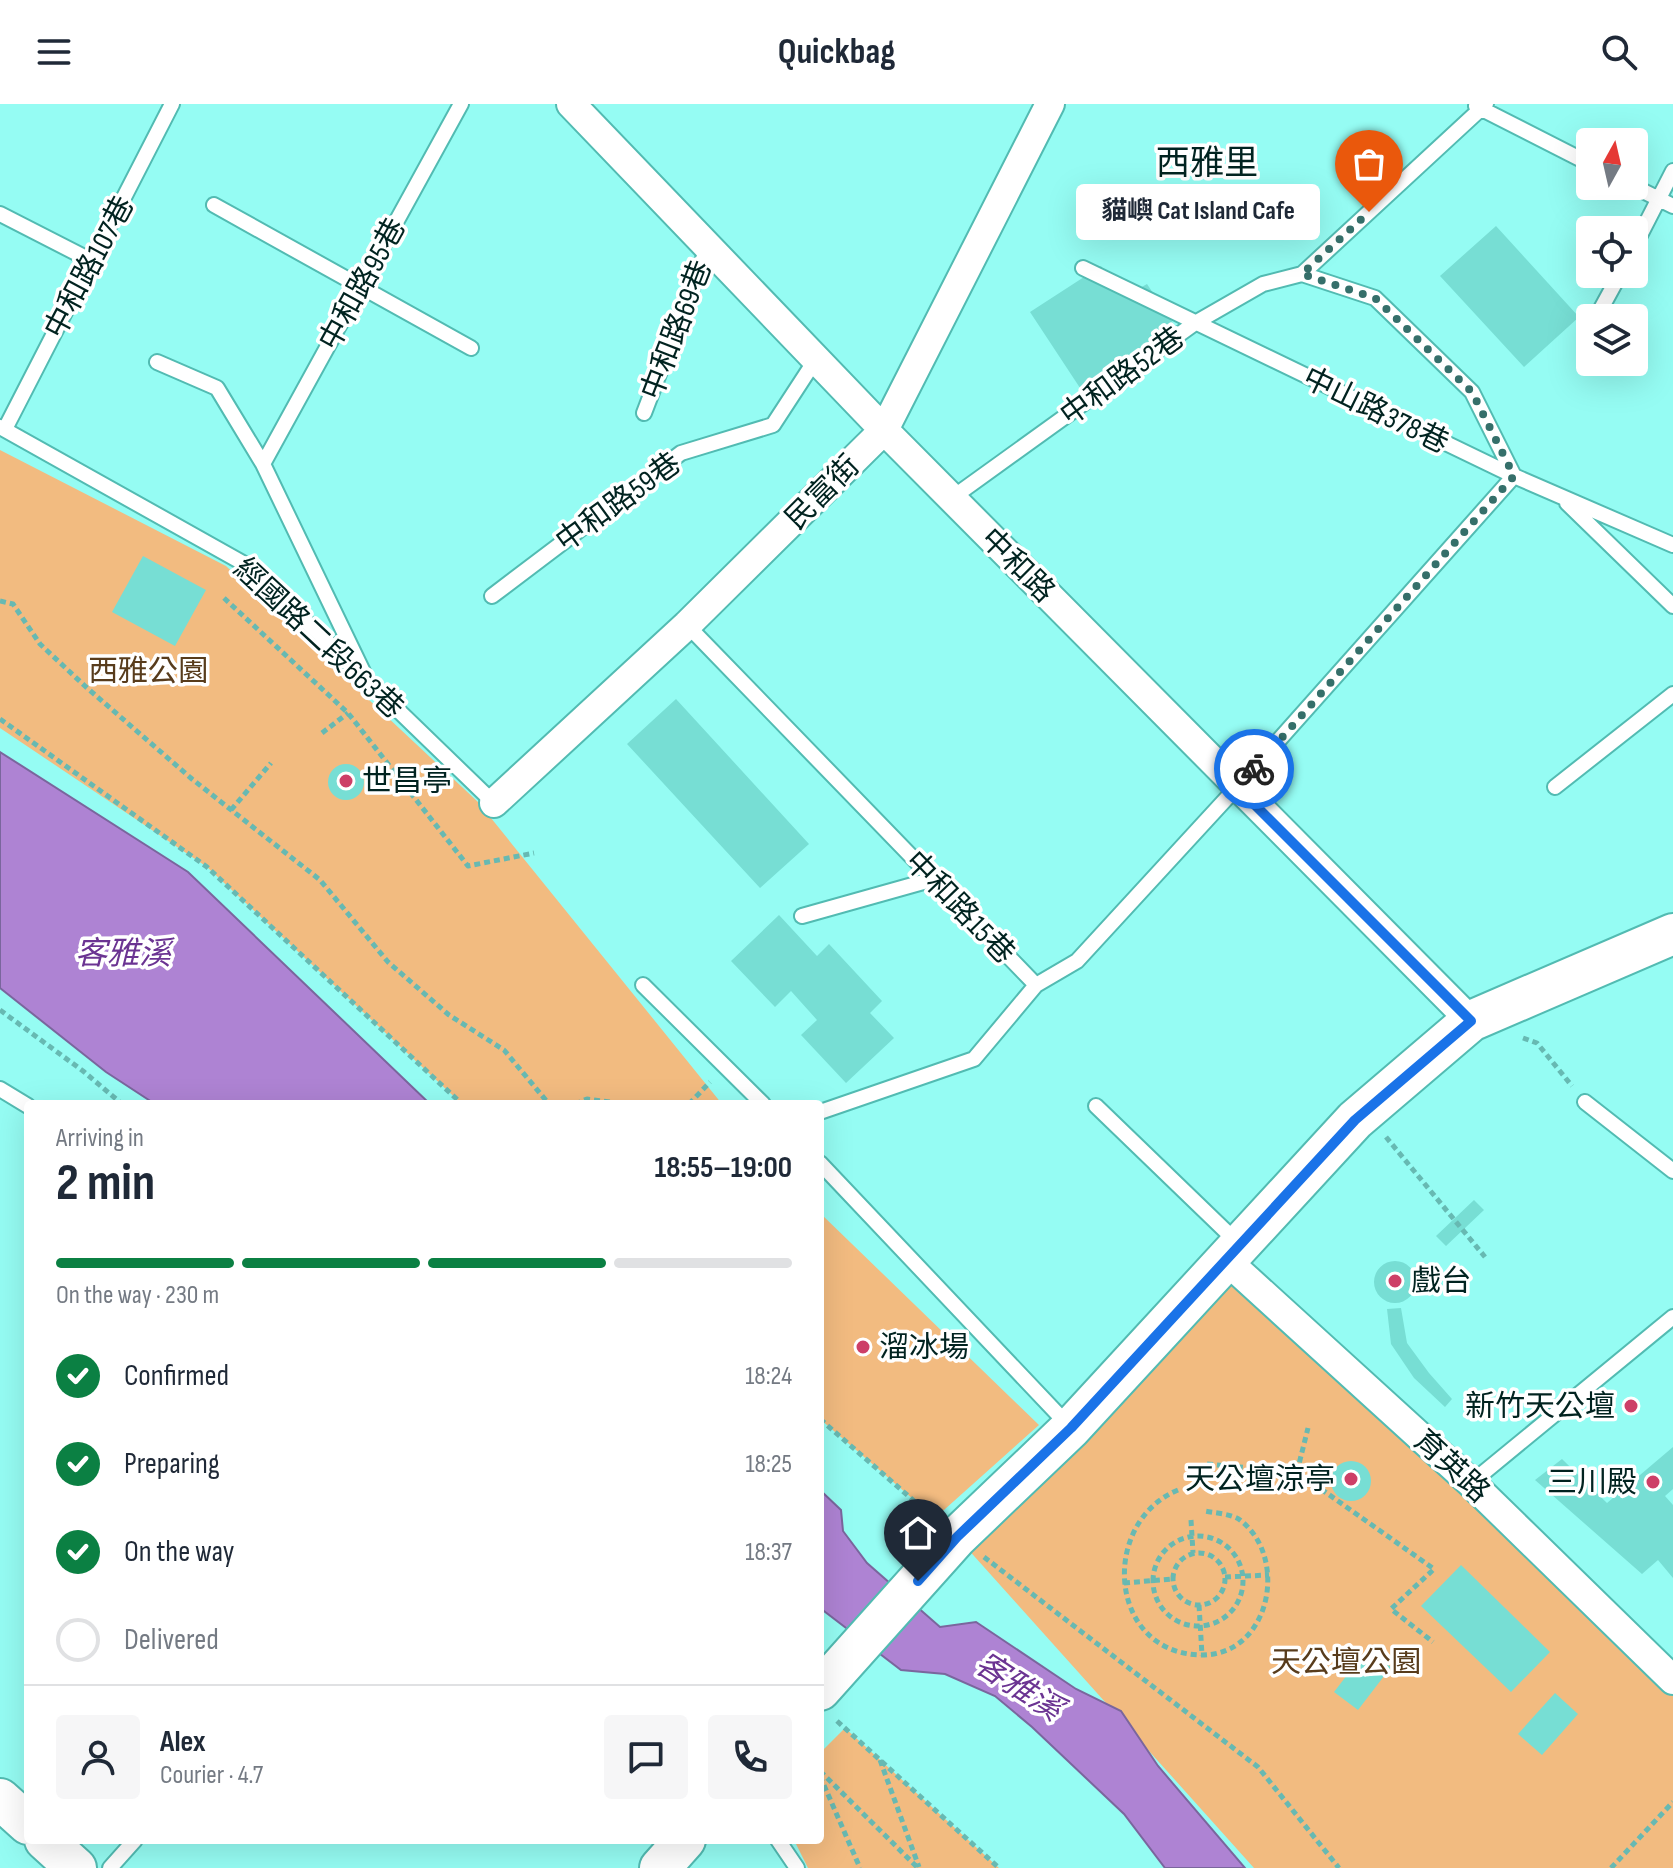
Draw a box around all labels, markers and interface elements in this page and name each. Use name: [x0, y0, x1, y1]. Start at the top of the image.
icon: menu: [32, 30, 76, 74]
icon: search: [1597, 30, 1641, 74]
text: Quickbag: [778, 31, 895, 74]
north arrow: [1576, 128, 1648, 200]
map controls: [1576, 128, 1648, 376]
pin: [1335, 130, 1403, 212]
icon: bag: [1347, 142, 1391, 186]
district label: 西雅里: [1156, 143, 1258, 184]
callout: 貓嶼 Cat Island Cafe: [1077, 184, 1321, 240]
street label: 中和路107巷: [37, 190, 142, 345]
text: 貓嶼 Cat Island Cafe: [1101, 196, 1295, 227]
street label: 中和路95巷: [312, 212, 414, 357]
button: locate: [1576, 216, 1648, 288]
street label: 中和路69巷: [634, 256, 720, 405]
button: layers: [1576, 304, 1648, 376]
street label: 中和路52巷: [1054, 320, 1192, 434]
street label: 中山路378巷: [1297, 360, 1454, 462]
street label: 中和路59巷: [549, 446, 688, 560]
street label: 民富街: [778, 448, 867, 537]
street label: 中和路: [973, 521, 1062, 610]
street label: 經國路二段663巷: [226, 551, 411, 727]
park label: 西雅公園: [88, 654, 208, 690]
courier: [1214, 729, 1294, 809]
icon: bike: [1232, 747, 1276, 791]
place label: 世昌亭: [362, 764, 452, 800]
marker: 世昌亭: [337, 772, 355, 790]
street label: 中和路15巷: [897, 844, 1022, 971]
water label: 客雅溪: [75, 935, 175, 974]
text: Arriving in: [56, 1123, 144, 1154]
text: 18:55–19:00: [654, 1150, 792, 1186]
text: 2 min: [56, 1152, 155, 1215]
place label: 戲台: [1411, 1264, 1471, 1300]
marker: 戲台: [1386, 1272, 1404, 1290]
text: On the way · 230 m: [56, 1280, 219, 1311]
place label: 溜冰場: [879, 1330, 969, 1366]
marker: 溜冰場: [854, 1338, 872, 1356]
icon: check: [56, 1354, 100, 1398]
text: Confirmed: [124, 1358, 229, 1394]
text: 18:24: [745, 1361, 792, 1392]
place label: 新竹天公壇: [1465, 1389, 1615, 1425]
marker: 新竹天公壇: [1622, 1397, 1640, 1415]
street label: 育英路: [1406, 1423, 1497, 1511]
icon: check: [56, 1442, 100, 1486]
text: Preparing: [124, 1446, 220, 1482]
text: 18:25: [745, 1449, 792, 1480]
place label: 天公壇涼亭: [1185, 1462, 1335, 1498]
place label: 三川殿: [1547, 1465, 1637, 1501]
marker: 天公壇涼亭: [1342, 1470, 1360, 1488]
marker: 三川殿: [1644, 1473, 1662, 1491]
pin: [884, 1499, 952, 1581]
icon: home: [896, 1511, 940, 1555]
icon: check: [56, 1530, 100, 1574]
text: On the way: [124, 1534, 234, 1570]
text: 18:37: [745, 1537, 792, 1568]
text: Delivered: [124, 1622, 219, 1658]
water label: 客雅溪: [967, 1645, 1072, 1732]
park label: 天公壇公園: [1271, 1645, 1421, 1681]
button: person: [56, 1715, 140, 1799]
button: chat: [604, 1715, 688, 1799]
button: phone: [708, 1715, 792, 1799]
text: Alex: [160, 1724, 206, 1760]
text: Courier · 4.7: [160, 1760, 263, 1791]

